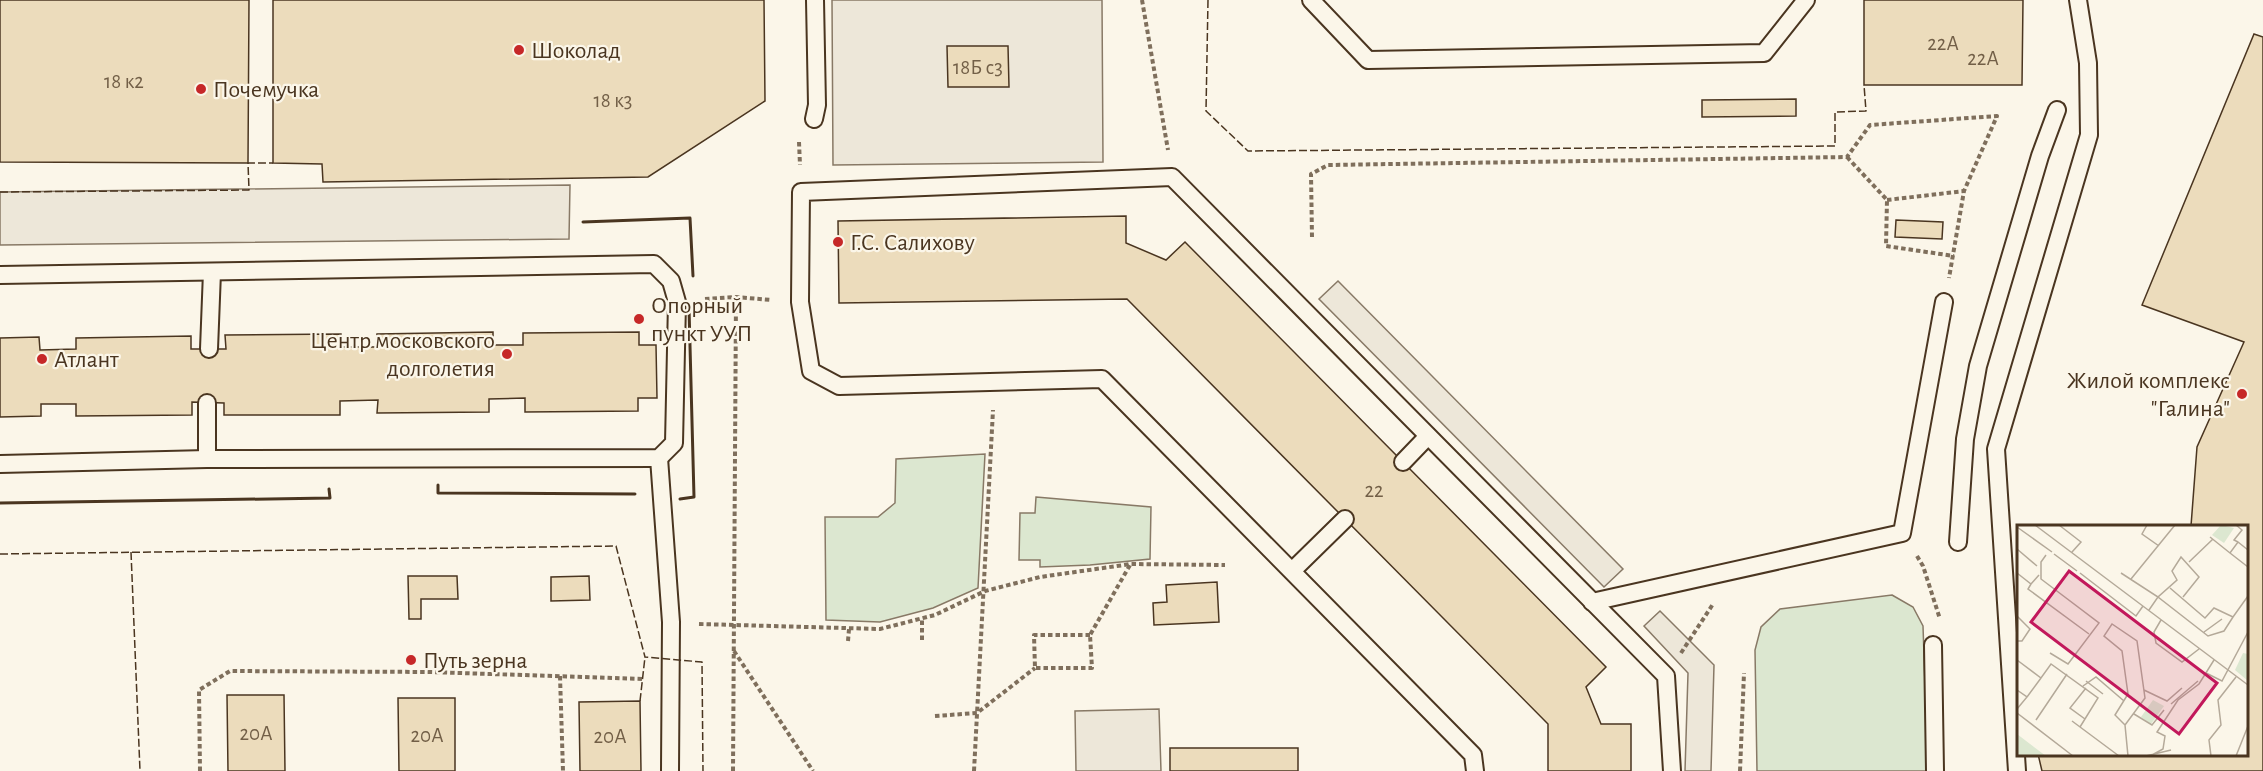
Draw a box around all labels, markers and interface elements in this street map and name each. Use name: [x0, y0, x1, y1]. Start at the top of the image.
house number: 22А: [1927, 33, 1959, 54]
place label: Шоколад: [531, 39, 621, 63]
marker: Шоколад: [512, 43, 526, 57]
house number: 22А: [1967, 48, 1999, 69]
house number: 18Б с3: [953, 57, 1003, 78]
house number: 18 к2: [104, 71, 144, 92]
place label: Почемучка: [213, 78, 319, 102]
marker: Почемучка: [194, 82, 208, 96]
house number: 18 к3: [594, 90, 632, 111]
place label: Г.С. Салихову: [850, 231, 976, 255]
marker: Г.С. Салихову: [831, 235, 845, 249]
place label: Опорный пункт УУП: [651, 294, 752, 346]
marker: Опорный пункт УУП: [632, 312, 646, 326]
place label: Центр московского долголетия: [310, 329, 495, 381]
marker: Центр московского долголетия: [500, 347, 514, 361]
place label: Атлант: [54, 348, 119, 372]
marker: Атлант: [35, 352, 49, 366]
place label: Жилой комплекс "Галина": [2067, 369, 2230, 421]
marker: Жилой комплекс "Галина": [2235, 387, 2249, 401]
house number: 22: [1364, 480, 1384, 501]
inset map: [2017, 525, 2248, 756]
place label: Путь зерна: [423, 649, 528, 673]
marker: Путь зерна: [404, 653, 418, 667]
house number: 20А: [240, 723, 273, 744]
house number: 20А: [411, 725, 444, 746]
house number: 20А: [594, 726, 627, 747]

